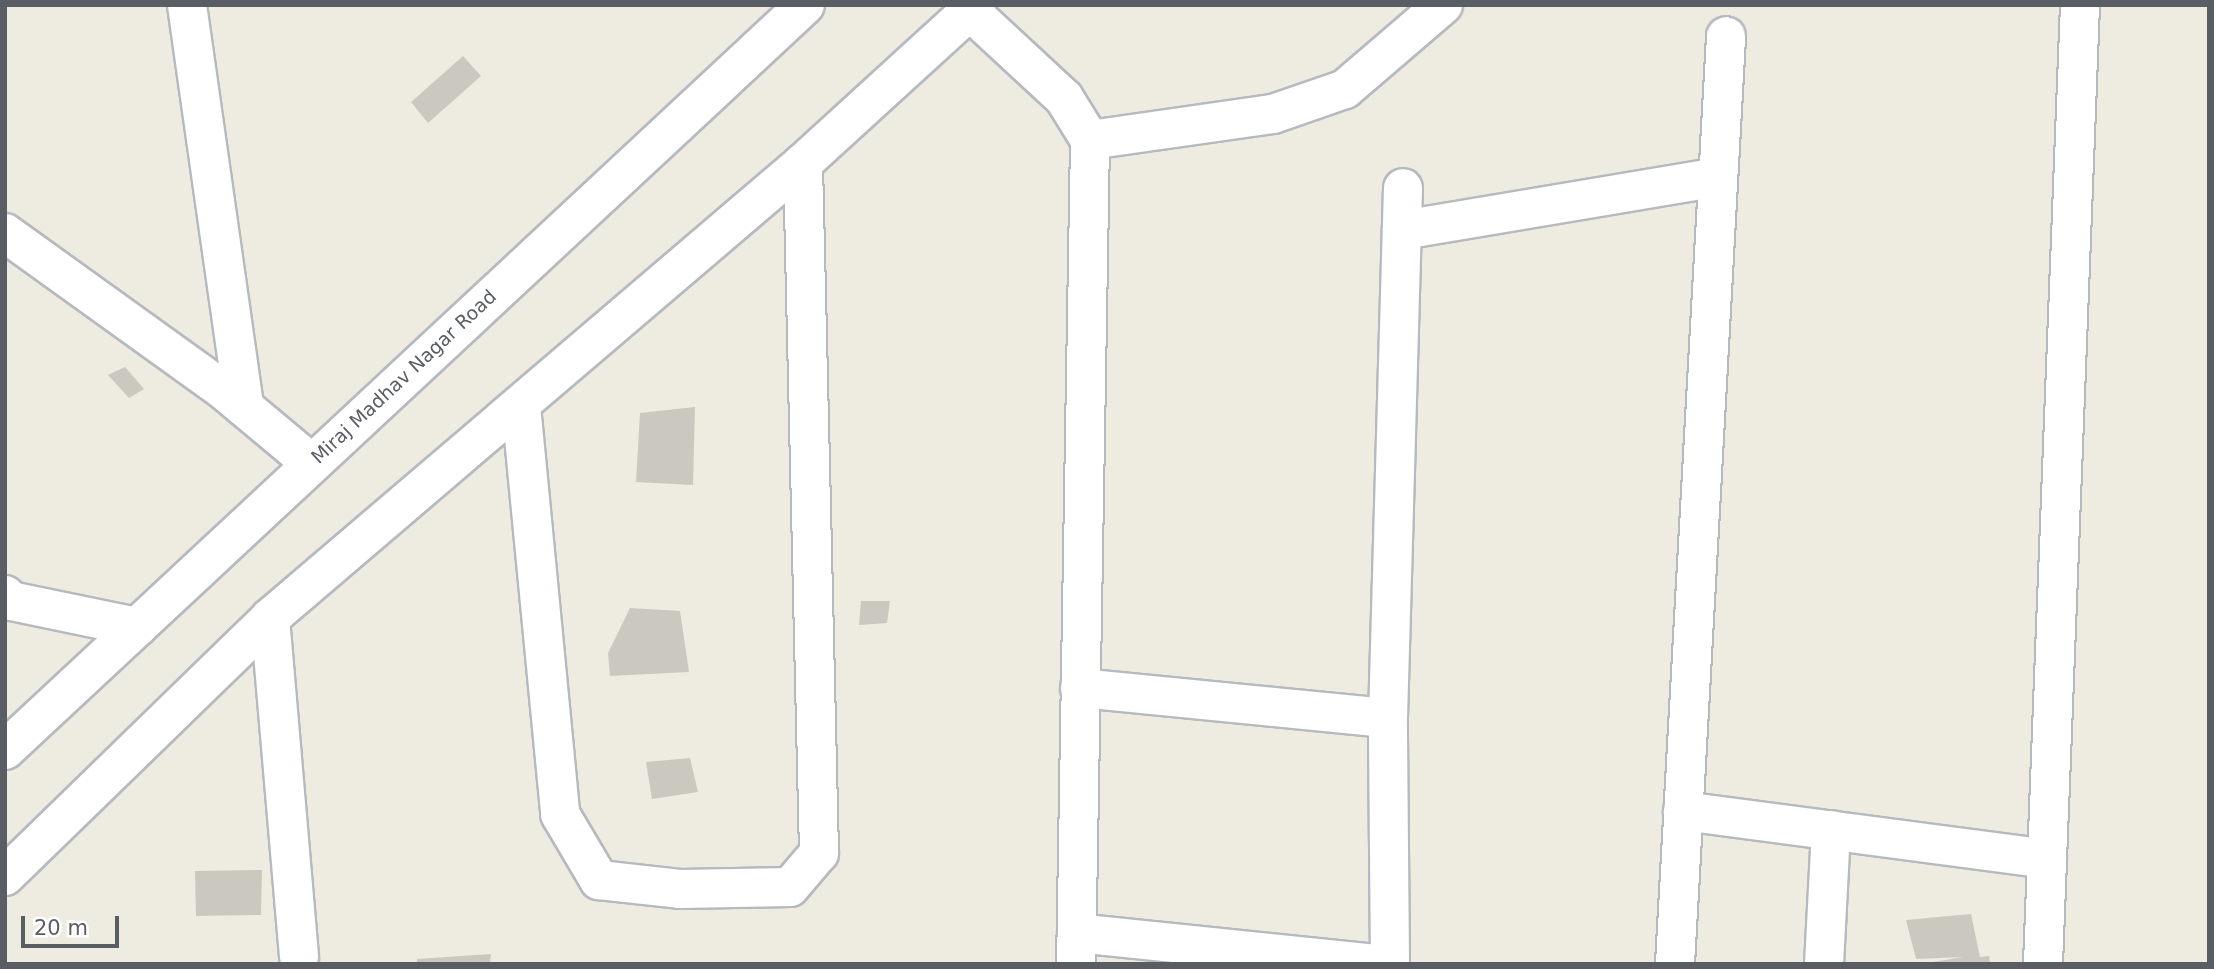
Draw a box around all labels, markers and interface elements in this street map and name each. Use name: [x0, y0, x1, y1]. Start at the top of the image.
street label: Miraj Madhav Nagar Road: [307, 285, 501, 469]
scale bar: [24, 902, 122, 946]
text: 20 m: [34, 916, 88, 940]

